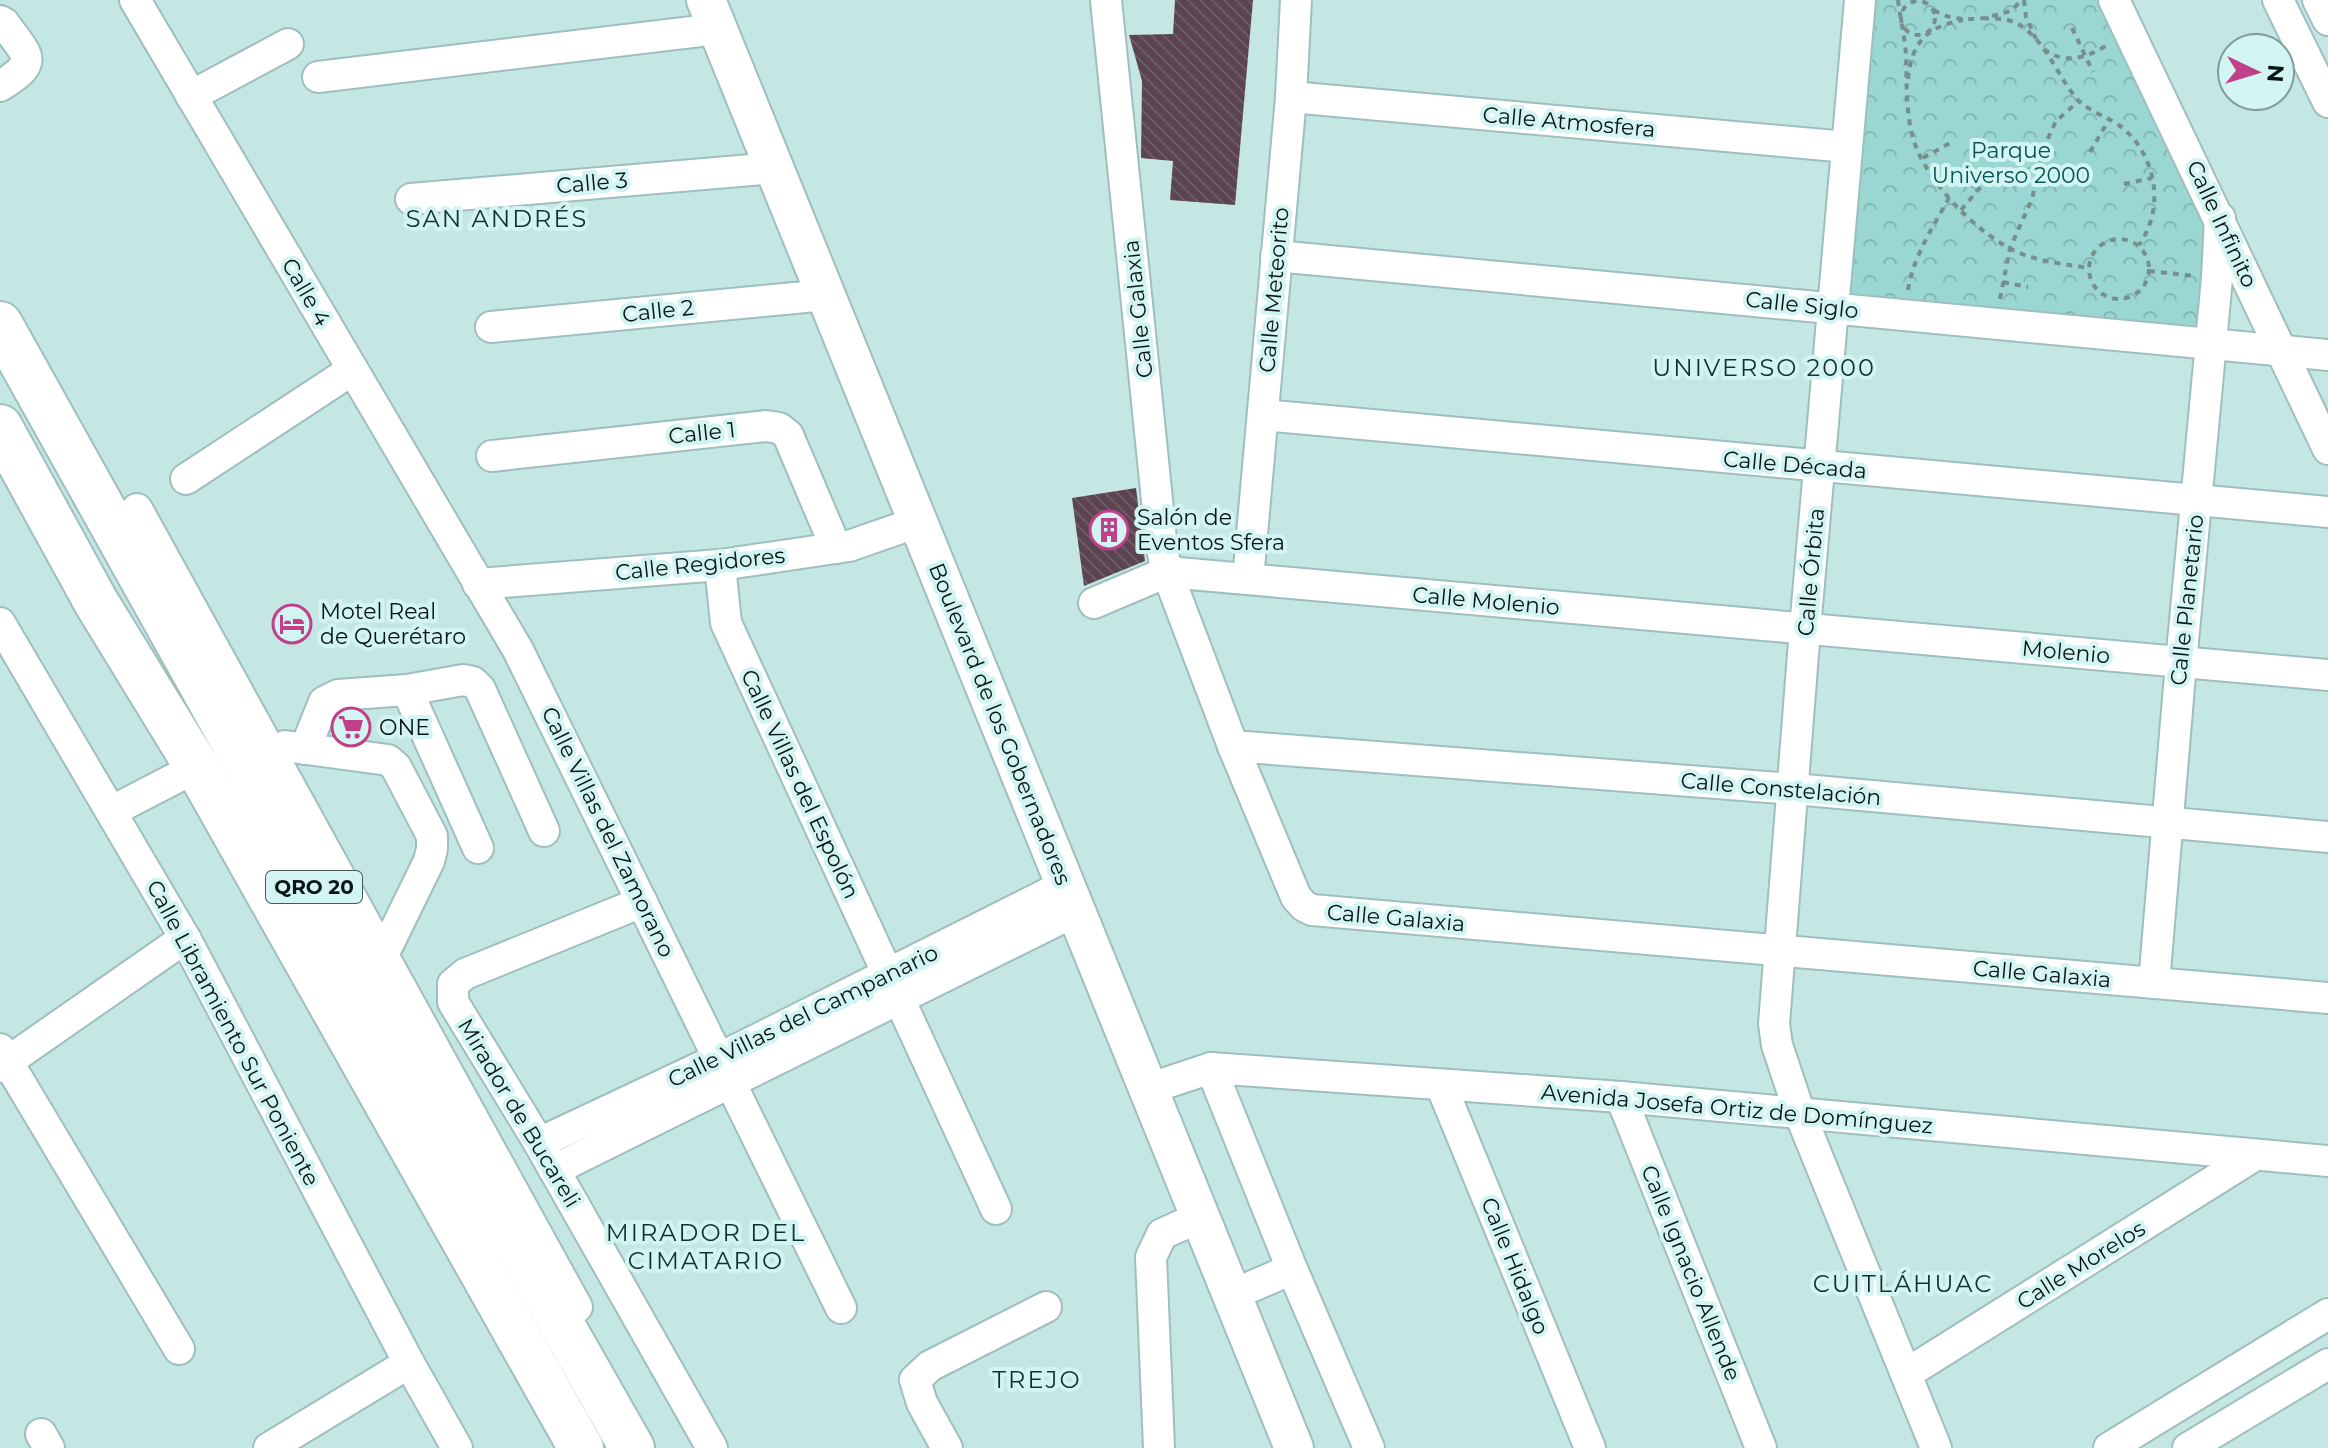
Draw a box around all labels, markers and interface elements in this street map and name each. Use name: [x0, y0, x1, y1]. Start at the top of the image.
north arrow: [2216, 32, 2296, 112]
text: N: [2261, 64, 2290, 83]
street label: Calle Atmosfera: [1482, 101, 1656, 143]
park label: Parque Universo 2000: [1932, 137, 2090, 189]
street label: Calle Infinito: [2181, 156, 2263, 292]
street label: Calle 3: [555, 166, 629, 200]
district label: SAN ANDRÉS: [406, 204, 588, 233]
street label: Calle Meteorito: [1253, 206, 1295, 374]
street label: Calle Galaxia: [1117, 239, 1159, 379]
street label: Calle 4: [276, 253, 336, 331]
street label: Calle Siglo: [1744, 286, 1860, 324]
street label: Calle 2: [621, 294, 695, 328]
district label: UNIVERSO 2000: [1652, 353, 1876, 382]
street label: Calle 1: [667, 416, 737, 450]
street label: Calle Década: [1722, 445, 1868, 485]
place label: Salón de Eventos Sfera: [1137, 504, 1285, 556]
street label: Calle Órbita: [1792, 507, 1830, 637]
building icon: Salón de Eventos Sfera: [1088, 509, 1130, 551]
street label: Calle Planetario: [2165, 513, 2209, 687]
street label: Calle Regidores: [614, 542, 787, 586]
street label: Boulevard de los Gobernadores: [923, 559, 1077, 889]
street label: Calle Molenio: [1411, 581, 1561, 621]
place label: Motel Real de Querétaro: [320, 598, 466, 650]
hotel icon: Motel Real de Querétaro: [271, 603, 313, 645]
street label: Molenio: [2021, 635, 2111, 669]
street label: Calle Villas del Espolón: [735, 665, 865, 903]
street label: Calle Villas del Zamorano: [536, 702, 680, 962]
supermarket icon: ONE: [330, 706, 372, 748]
place label: ONE: [379, 714, 430, 741]
street label: Calle Constelación: [1680, 767, 1882, 811]
road number: QRO 20: [266, 871, 362, 903]
street label: Calle Libramiento Sur Poniente: [141, 875, 325, 1191]
street label: Calle Galaxia: [1326, 899, 1466, 937]
street label: Calle Villas del Campanario: [664, 939, 942, 1093]
street label: Calle Galaxia: [1972, 955, 2112, 993]
street label: Mirador de Bucareli: [452, 1014, 586, 1212]
street label: Avenida Josefa Ortiz de Domínguez: [1540, 1078, 1934, 1140]
street label: Calle Ignacio Allende: [1635, 1161, 1747, 1385]
street label: Calle Hidalgo: [1475, 1193, 1555, 1339]
street label: Calle Morelos: [2012, 1215, 2150, 1315]
district label: MIRADOR DEL CIMATARIO: [606, 1218, 806, 1275]
district label: CUITLÁHUAC: [1813, 1269, 1993, 1298]
district label: TREJO: [992, 1365, 1082, 1394]

